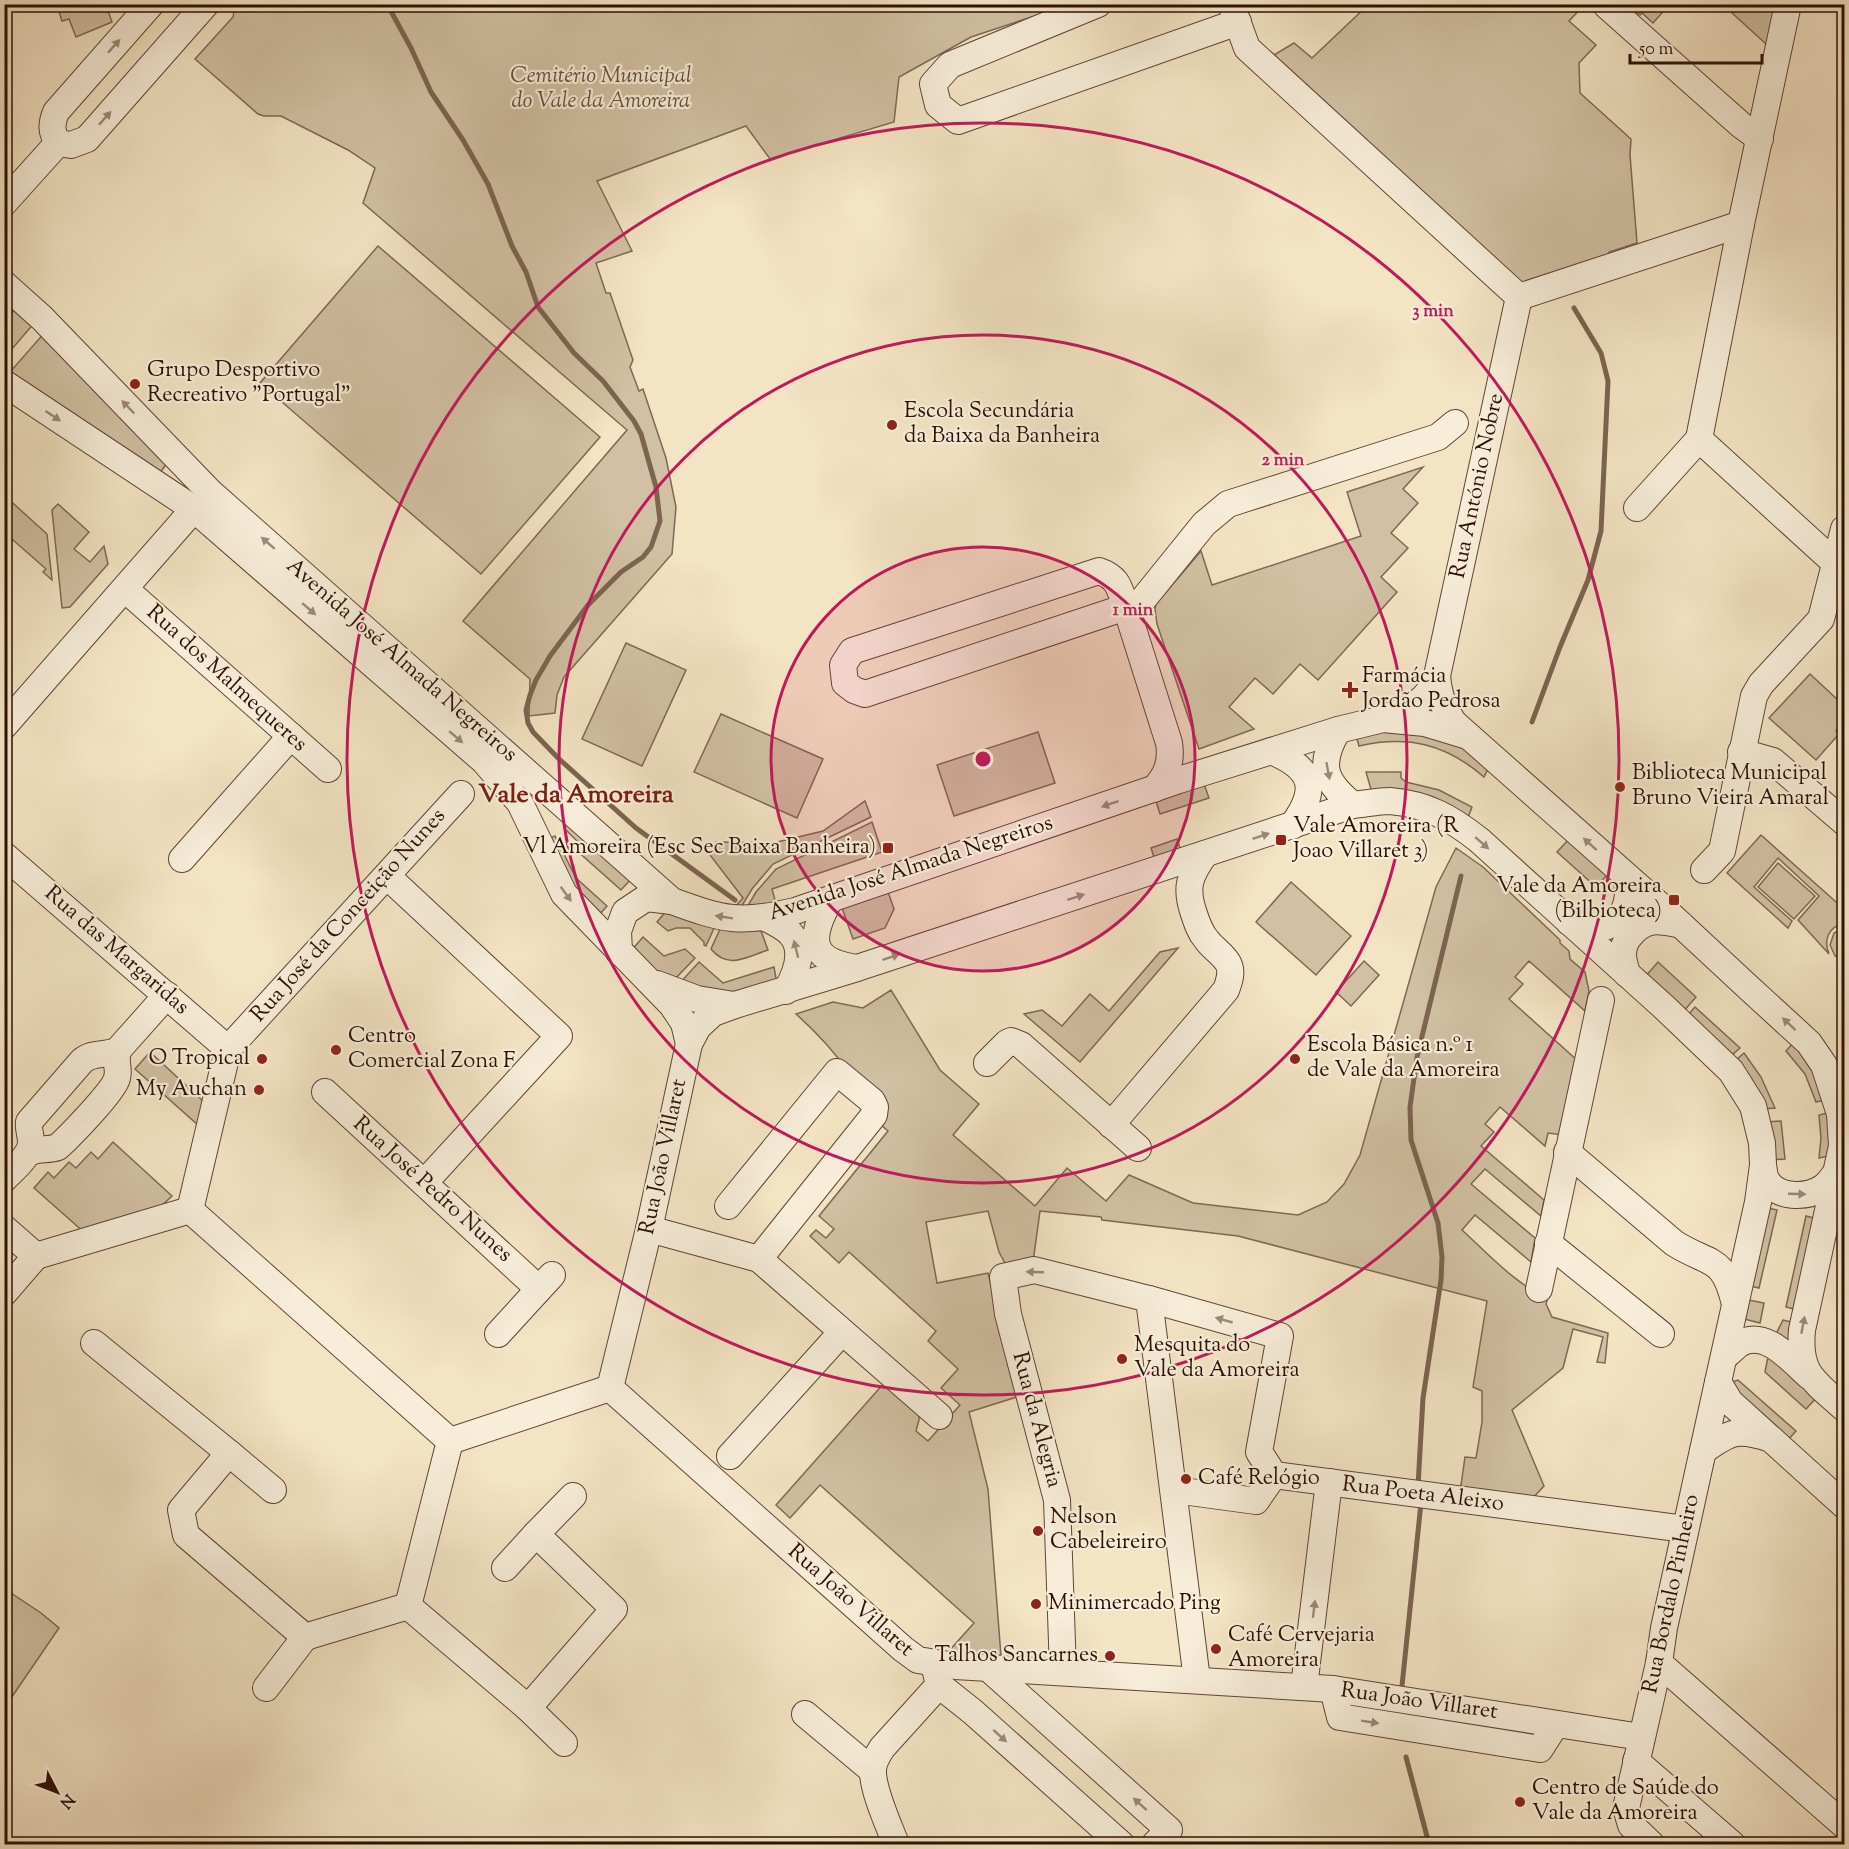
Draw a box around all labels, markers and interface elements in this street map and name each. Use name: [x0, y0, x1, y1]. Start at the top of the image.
scale bar: [1630, 27, 1762, 65]
text: 50 m: [1638, 37, 1674, 63]
one-way arrow: [107, 38, 121, 53]
park label: Cemitério Municipal do Vale da Amoreira: [510, 61, 692, 118]
one-way arrow: [98, 111, 111, 126]
text: 3 min: [1412, 299, 1454, 325]
place label: Grupo Desportivo Recreativo "Portugal": [147, 355, 351, 412]
marker: Grupo Desportivo Recreativo "Portugal": [128, 377, 142, 391]
street label: Rua António Nobre: [1443, 391, 1513, 581]
place label: Escola Secundária da Baixa da Banheira: [904, 396, 1100, 453]
one-way arrow: [121, 400, 135, 415]
one-way arrow: [45, 410, 61, 421]
marker: Escola Secundária da Baixa da Banheira: [885, 418, 899, 432]
text: 2 min: [1262, 448, 1305, 474]
one-way arrow: [261, 537, 276, 550]
street label: Avenida José Almada Negreiros: [278, 551, 524, 771]
street label: Rua dos Malmequeres: [138, 598, 314, 760]
text: 1 min: [1113, 598, 1154, 624]
one-way arrow: [301, 602, 316, 615]
place label: Farmácia Jordão Pedrosa: [1361, 661, 1501, 718]
marker: Farmácia Jordão Pedrosa: [1343, 683, 1357, 697]
one-way arrow: [448, 730, 464, 743]
centre of rings: [973, 749, 993, 769]
place label: Biblioteca Municipal Bruno Vieira Amaral: [1632, 758, 1829, 815]
one-way arrow: [1324, 762, 1333, 781]
district label: Vale da Amoreira: [478, 777, 674, 814]
marker: Biblioteca Municipal Bruno Vieira Amaral: [1613, 780, 1627, 794]
one-way arrow: [1101, 800, 1119, 809]
street label: Rua José da Conceição Nunes: [244, 802, 454, 1030]
street label: Avenida José Almada Negreiros: [765, 808, 1057, 930]
place label: Vale Amoreira (R Joao Villaret 3): [1292, 811, 1459, 868]
one-way arrow: [1252, 830, 1270, 840]
place label: Vl Amoreira (Esc Sec Baixa Banheira): [522, 832, 876, 864]
marker: Vale Amoreira (R Joao Villaret 3): [1274, 833, 1288, 847]
one-way arrow: [1474, 836, 1489, 849]
one-way arrow: [1583, 838, 1598, 851]
marker: Vl Amoreira (Esc Sec Baixa Banheira): [881, 841, 895, 855]
place label: Vale da Amoreira (Bilbioteca): [1496, 871, 1662, 928]
street label: Rua das Margaridas: [36, 879, 196, 1023]
one-way arrow: [560, 886, 572, 902]
one-way arrow: [1067, 891, 1085, 901]
marker: Vale da Amoreira (Bilbioteca): [1667, 893, 1681, 907]
one-way arrow: [714, 913, 733, 922]
one-way arrow: [790, 940, 800, 958]
one-way arrow: [882, 951, 900, 961]
one-way arrow: [1782, 1018, 1797, 1031]
place label: Centro Comercial Zona F: [348, 1021, 515, 1078]
place label: Escola Básica n.º 1 de Vale da Amoreira: [1307, 1030, 1500, 1087]
place label: O Tropical: [148, 1043, 250, 1075]
marker: Centro Comercial Zona F: [329, 1043, 343, 1057]
marker: O Tropical: [255, 1052, 269, 1066]
marker: Escola Básica n.º 1 de Vale da Amoreira: [1288, 1052, 1302, 1066]
place label: My Auchan: [136, 1074, 247, 1106]
street label: Rua João Villaret: [632, 1076, 696, 1238]
marker: My Auchan: [252, 1083, 266, 1097]
street label: Rua José Pedro Nunes: [345, 1109, 519, 1271]
one-way arrow: [1788, 1189, 1807, 1199]
one-way arrow: [1025, 1268, 1044, 1277]
one-way arrow: [1214, 1315, 1232, 1324]
one-way arrow: [1799, 1315, 1808, 1334]
place label: Mesquita do Vale da Amoreira: [1134, 1330, 1300, 1387]
street label: Rua da Alegria: [1003, 1349, 1069, 1491]
marker: Mesquita do Vale da Amoreira: [1115, 1352, 1129, 1366]
place label: Café Relógio: [1198, 1463, 1320, 1495]
street label: Rua Poeta Aleixo: [1340, 1469, 1506, 1521]
marker: Café Relógio: [1179, 1472, 1193, 1486]
street label: Rua Bordalo Pinheiro: [1635, 1492, 1709, 1696]
place label: Nelson Cabeleireiro: [1050, 1502, 1167, 1559]
marker: Nelson Cabeleireiro: [1031, 1524, 1045, 1538]
street label: Rua João Villaret: [780, 1537, 921, 1665]
place label: Minimercado Ping: [1048, 1588, 1221, 1620]
marker: Minimercado Ping: [1029, 1597, 1043, 1611]
one-way arrow: [1309, 1599, 1318, 1618]
place label: Café Cervejaria Amoreira: [1228, 1620, 1375, 1677]
place label: Talhos Sancarnes: [934, 1640, 1098, 1672]
marker: Café Cervejaria Amoreira: [1209, 1642, 1223, 1656]
marker: Talhos Sancarnes: [1103, 1649, 1117, 1663]
street label: Rua João Villaret: [1338, 1675, 1500, 1729]
one-way arrow: [1360, 1718, 1379, 1727]
one-way arrow: [992, 1729, 1007, 1742]
north arrow: [27, 1762, 87, 1822]
place label: Centro de Saúde do Vale da Amoreira: [1532, 1773, 1719, 1830]
text: N: [53, 1788, 79, 1813]
marker: Centro de Saúde do Vale da Amoreira: [1513, 1795, 1527, 1809]
one-way arrow: [1132, 1797, 1147, 1811]

